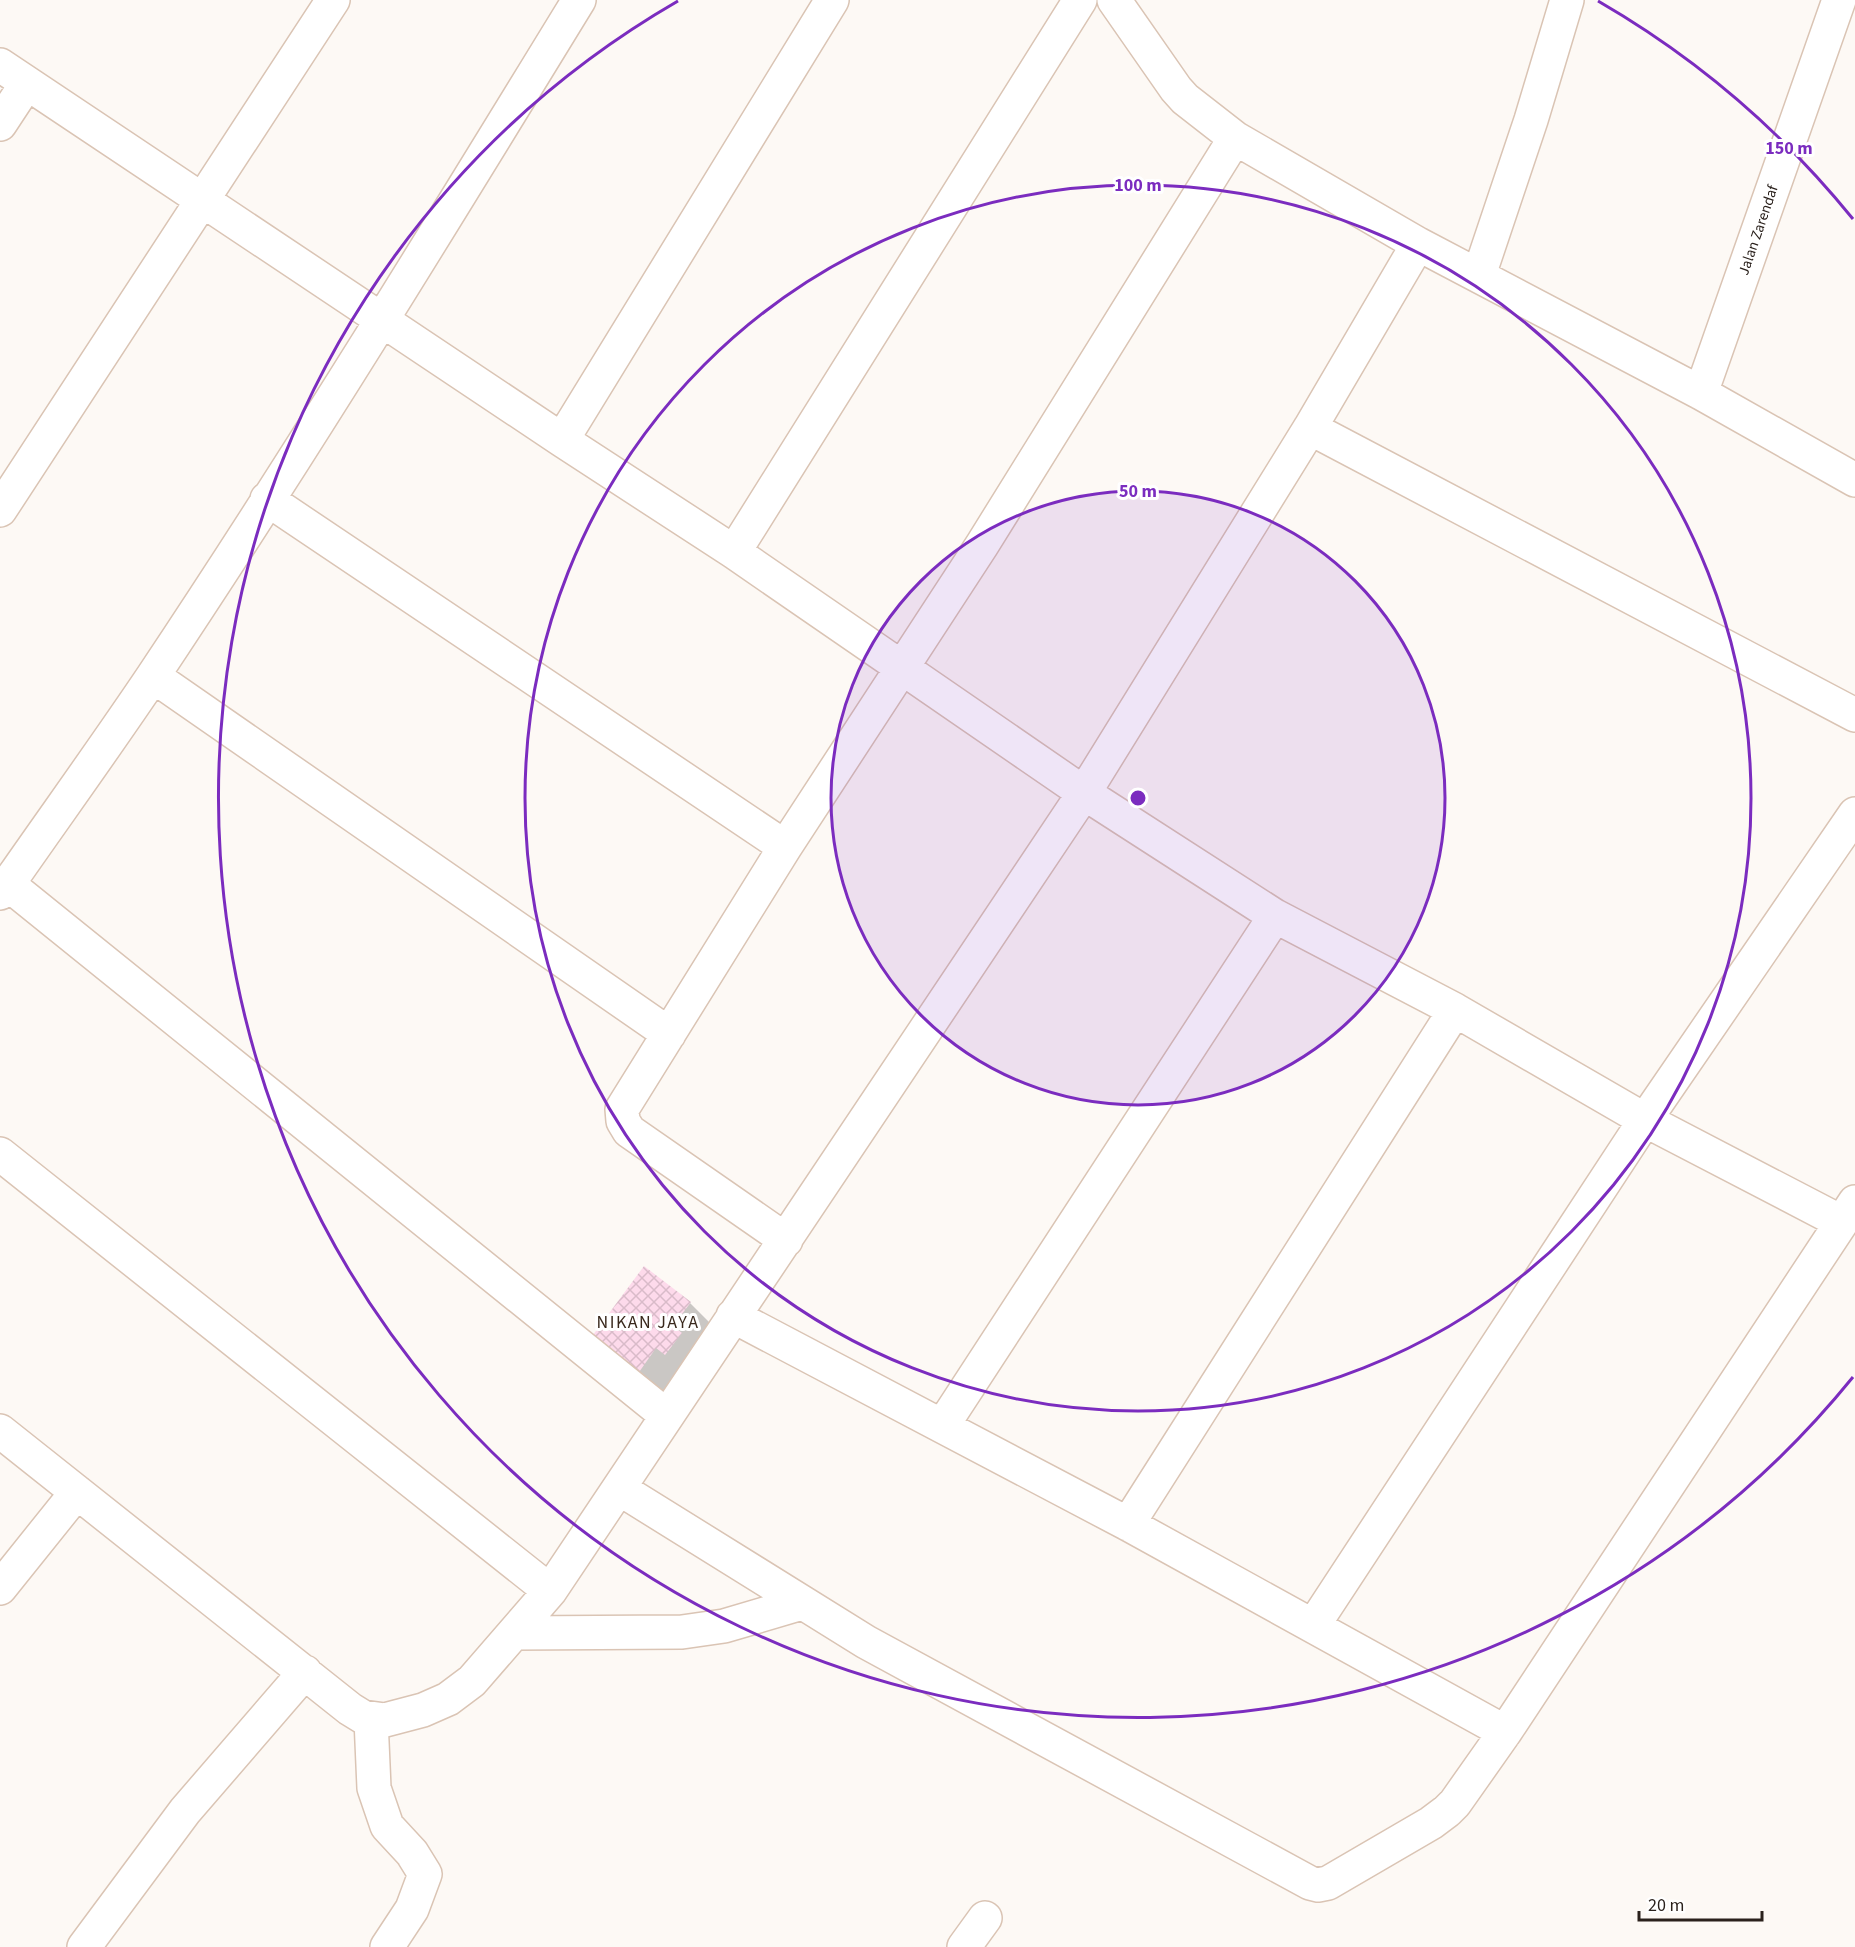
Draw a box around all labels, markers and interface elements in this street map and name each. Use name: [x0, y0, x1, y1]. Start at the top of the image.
text: 150 m: [1765, 136, 1813, 161]
text: 100 m: [1114, 173, 1162, 198]
street label: Jalan Zarendaf: [1733, 182, 1784, 278]
text: 50 m: [1119, 479, 1157, 504]
centre of rings: [1128, 788, 1148, 808]
district label: NIKAN JAYA: [597, 1310, 699, 1335]
scale bar: [1639, 1884, 1762, 1922]
text: 20 m: [1648, 1893, 1684, 1918]

